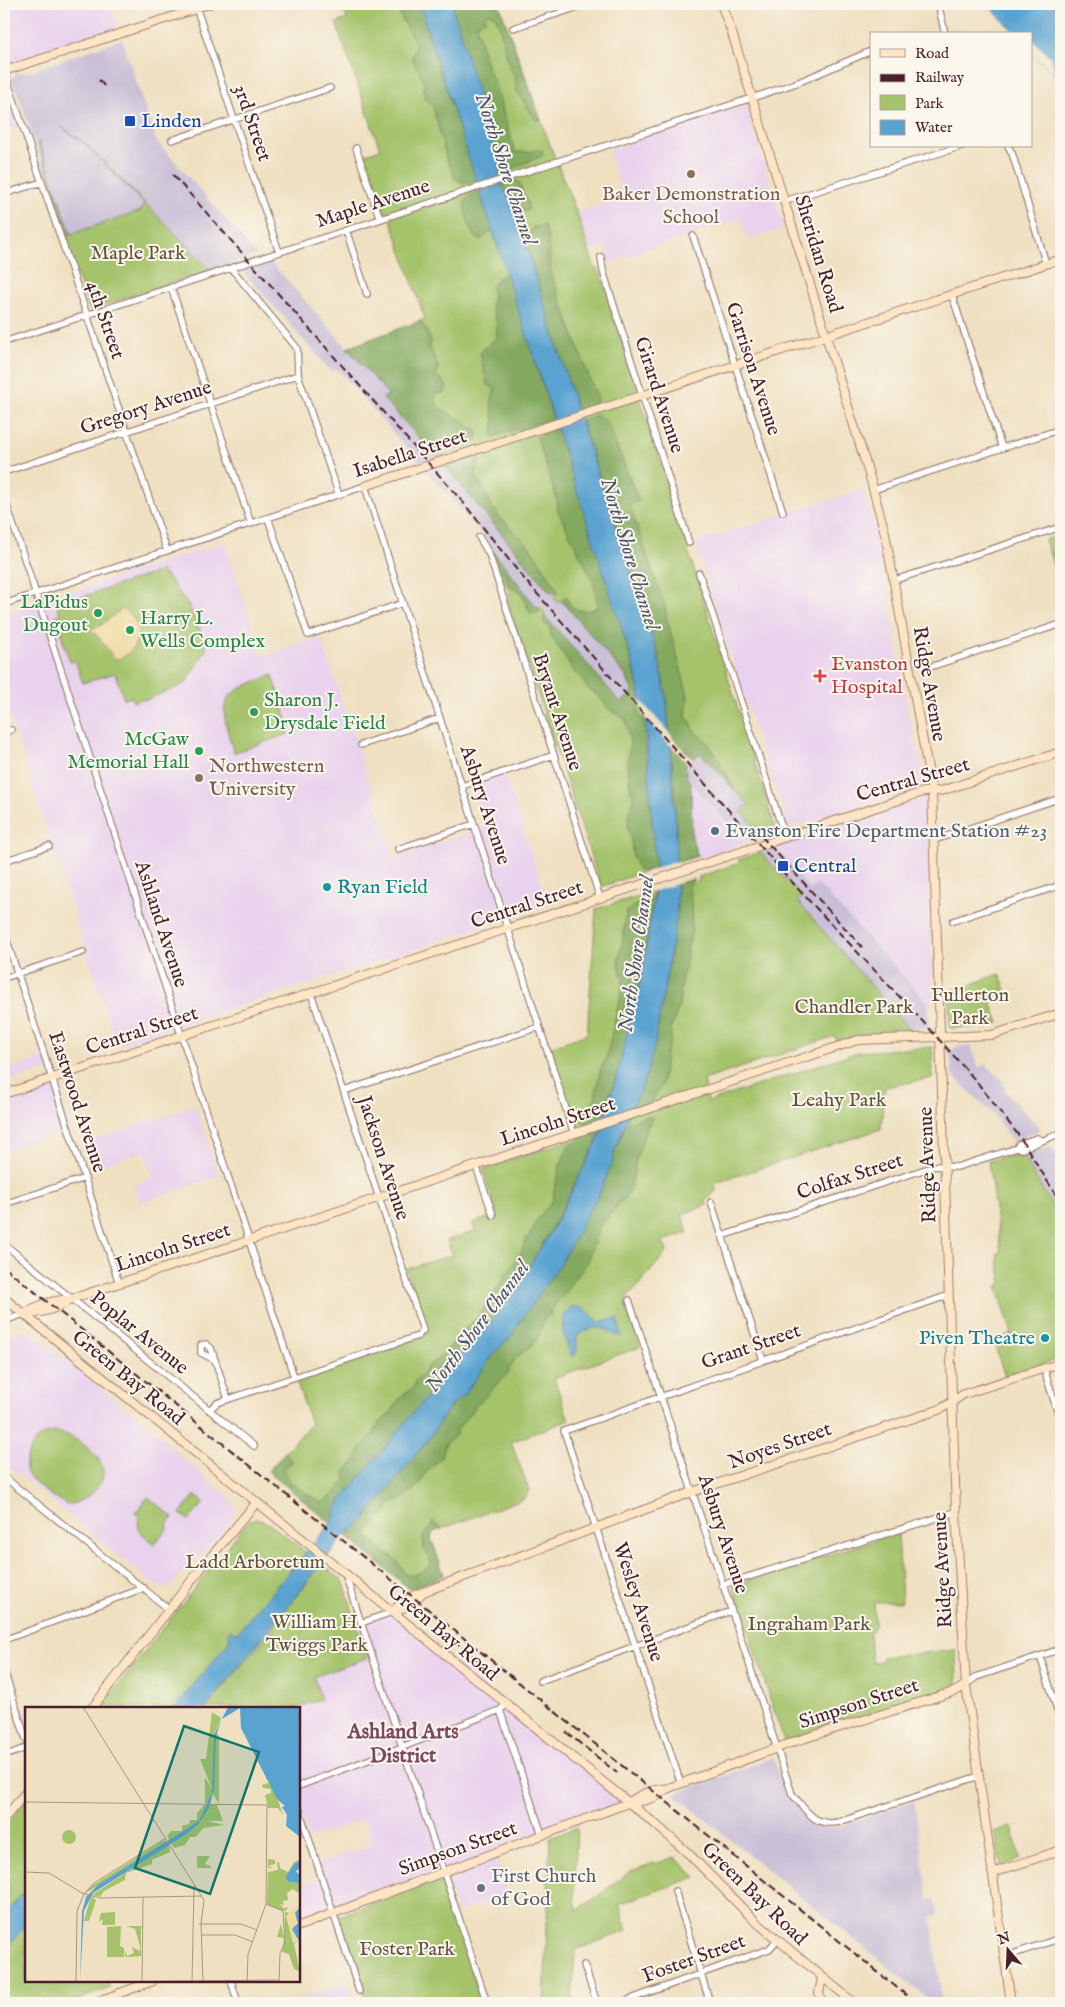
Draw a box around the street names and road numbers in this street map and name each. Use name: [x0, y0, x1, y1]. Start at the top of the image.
street label: 3rd Street: [227, 81, 277, 165]
street label: Maple Avenue: [313, 174, 433, 234]
street label: Sheridan Road: [788, 192, 848, 316]
street label: 4th Street: [80, 277, 130, 363]
street label: Garrison Avenue: [720, 299, 786, 439]
street label: Girard Avenue: [628, 334, 690, 456]
street label: Gregory Avenue: [77, 375, 215, 441]
street label: Isabella Street: [350, 424, 470, 484]
street label: Ridge Avenue: [907, 624, 951, 744]
street label: Bryant Avenue: [526, 650, 588, 774]
street label: Asbury Avenue: [454, 741, 516, 868]
street label: Central Street: [854, 752, 973, 808]
street label: Ashland Avenue: [128, 856, 193, 991]
street label: Central Street: [468, 875, 586, 935]
street label: Central Street: [83, 1001, 201, 1061]
street label: Eastwood Avenue: [42, 1028, 112, 1176]
street label: Jackson Avenue: [350, 1091, 415, 1223]
street label: Lincoln Street: [497, 1092, 619, 1152]
street label: Ridge Avenue: [913, 1106, 943, 1224]
street label: Colfax Street: [794, 1148, 906, 1206]
street label: Lincoln Street: [112, 1218, 234, 1278]
street label: Poplar Avenue: [85, 1286, 193, 1380]
street label: Grant Street: [698, 1318, 804, 1376]
street label: Green Bay Road: [67, 1325, 190, 1431]
street label: Noyes Street: [725, 1417, 835, 1475]
street label: Asbury Avenue: [692, 1470, 754, 1597]
street label: Ridge Avenue: [927, 1511, 959, 1629]
street label: Wesley Avenue: [607, 1539, 669, 1665]
street label: Green Bay Road: [382, 1579, 504, 1687]
street label: Simpson Street: [796, 1673, 922, 1735]
street label: Simpson Street: [395, 1816, 521, 1882]
street label: Green Bay Road: [696, 1837, 812, 1951]
street label: Foster Street: [639, 1929, 749, 1989]

